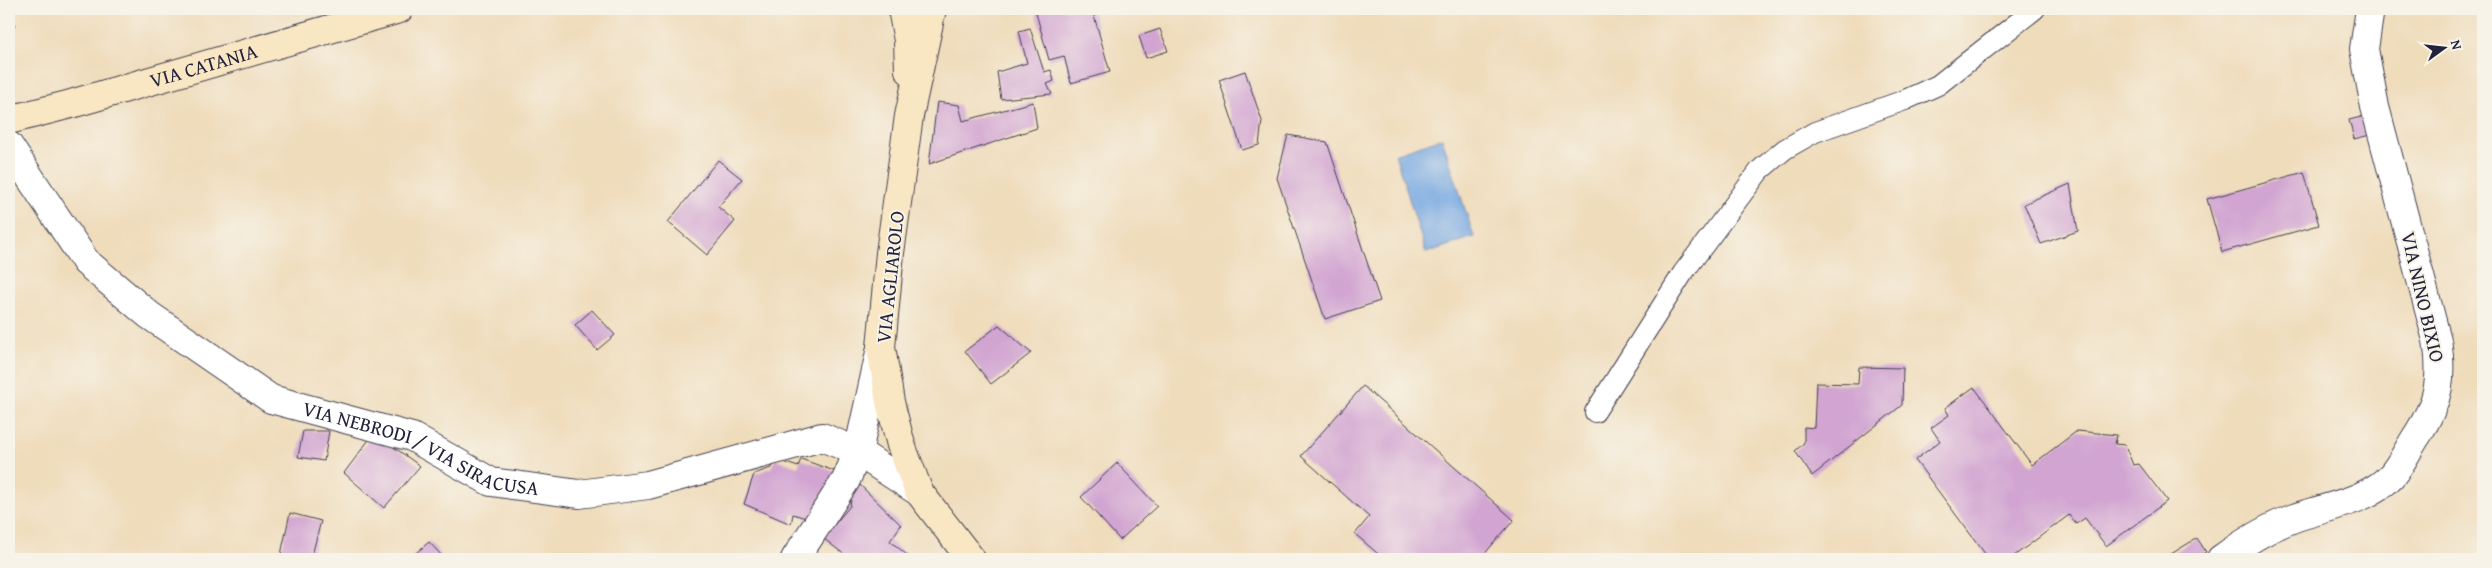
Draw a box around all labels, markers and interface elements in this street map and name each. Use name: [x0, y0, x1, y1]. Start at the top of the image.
north arrow: [2420, 22, 2470, 72]
street label: VIA CATANIA: [146, 36, 261, 94]
text: N: [2446, 38, 2468, 52]
street label: VIA AGLIAROLO: [868, 209, 911, 345]
street label: VIA NINO BIXIO: [2394, 229, 2453, 365]
street label: VIA NEBRODI / VIA SIRACUSA: [300, 393, 541, 502]

